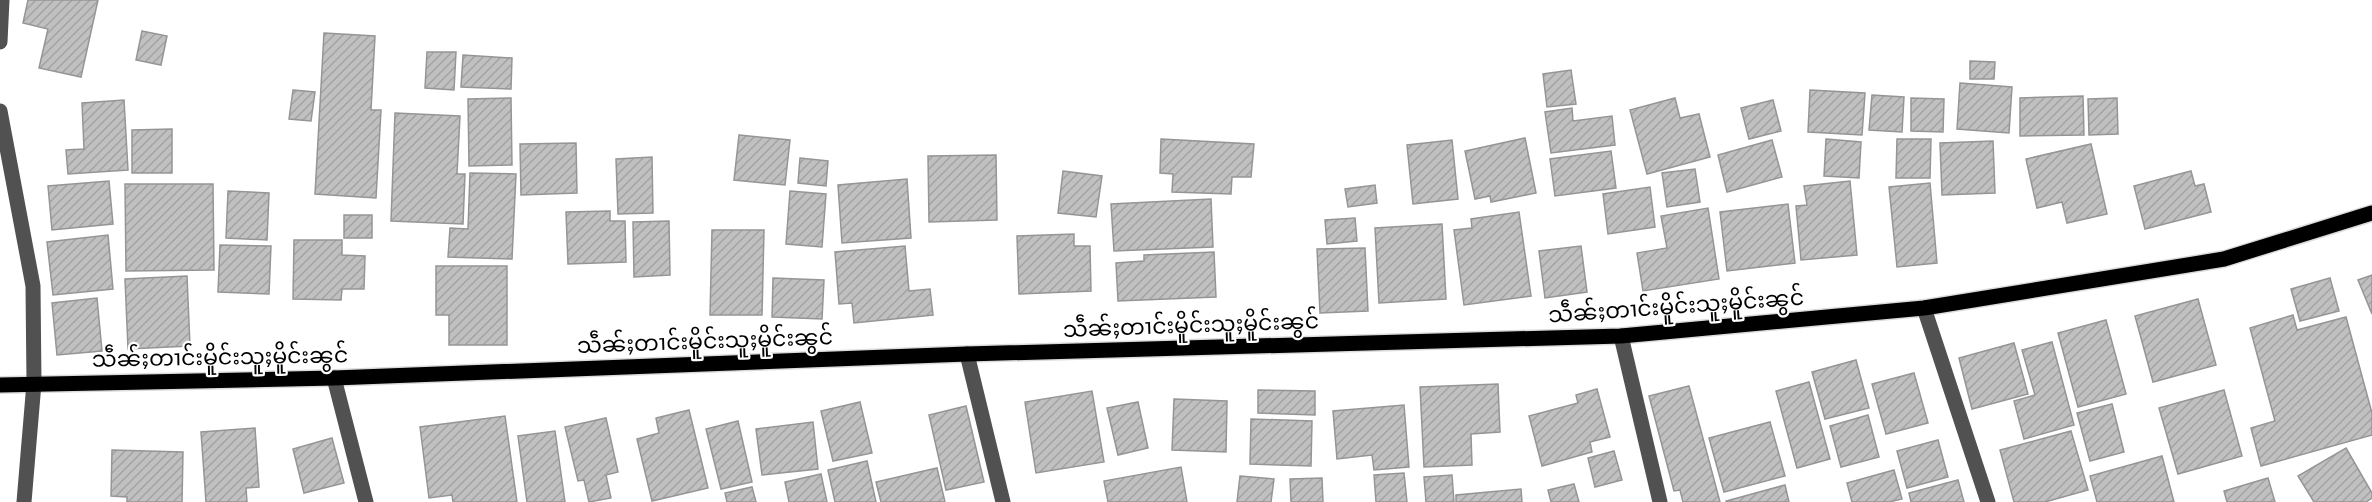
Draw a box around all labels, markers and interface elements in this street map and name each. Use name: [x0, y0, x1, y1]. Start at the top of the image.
street label: သဵၼ်ႈတၢင်းမိူင်းသူႈမိူင်းၼွင်: [1547, 282, 1805, 332]
street label: သဵၼ်ႈတၢင်းမိူင်းသူႈမိူင်းၼွင်: [1062, 305, 1320, 347]
street label: သဵၼ်ႈတၢင်းမိူင်းသူႈမိူင်းၼွင်: [576, 321, 834, 363]
street label: သဵၼ်ႈတၢင်းမိူင်းသူႈမိူင်းၼွင်: [92, 339, 348, 377]

